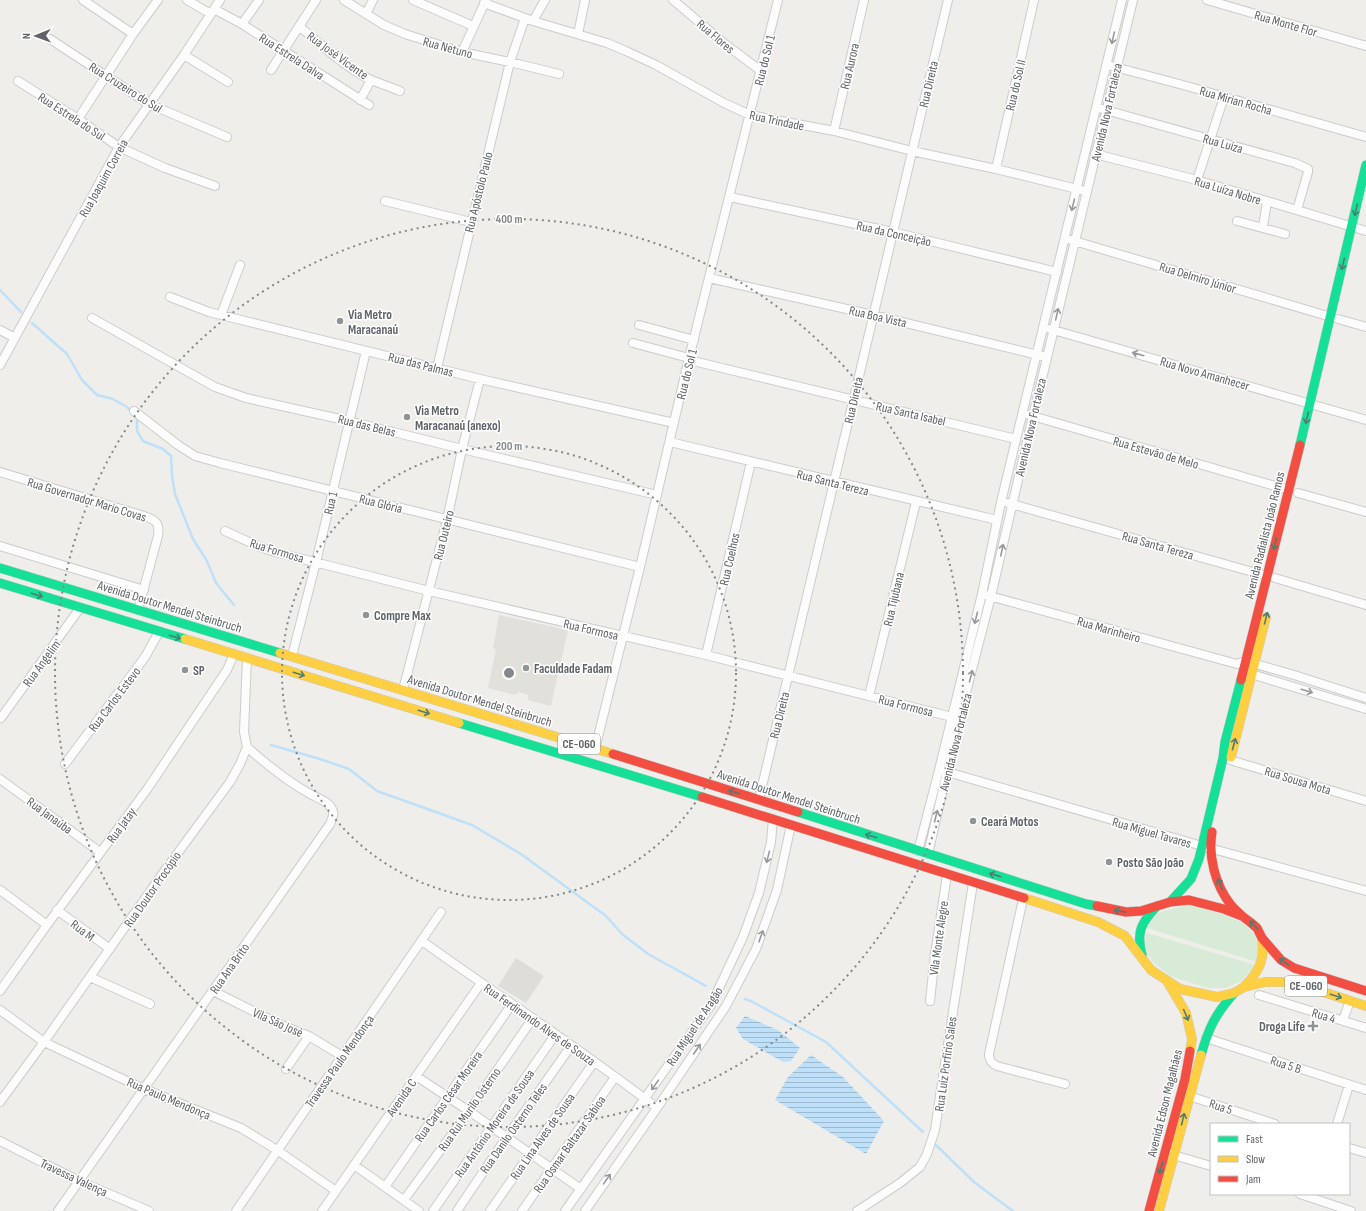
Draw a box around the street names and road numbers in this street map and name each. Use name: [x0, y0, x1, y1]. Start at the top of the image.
street label: Rua Monte Flor: [1252, 7, 1319, 41]
street label: Rua Flores: [693, 16, 738, 57]
street label: Rua José Vicente: [304, 28, 371, 83]
street label: Rua Estrela Dalva: [256, 30, 327, 84]
street label: Rua do Sol 1: [751, 33, 779, 87]
street label: Rua Netuno: [421, 34, 474, 62]
street label: Rua Aurora: [837, 42, 863, 91]
street label: Rua do Sol II: [1002, 58, 1030, 112]
street label: Rua Cruzeiro do Sul: [86, 59, 165, 117]
street label: Rua Direita: [916, 59, 942, 109]
street label: Avenida Nova Fortaleza: [1088, 62, 1126, 164]
street label: Rua Mirian Rocha: [1198, 83, 1274, 119]
street label: Rua Estrela do Sul: [35, 89, 108, 145]
street label: Rua Trindade: [748, 107, 806, 135]
street label: Rua Luíza: [1201, 131, 1245, 157]
street label: Rua Joaquim Correia: [76, 137, 132, 220]
street label: Rua Apóstolo Paulo: [461, 150, 497, 234]
street label: Rua Luíza Nobre: [1192, 173, 1263, 209]
street label: Rua da Conceição: [855, 218, 933, 250]
street label: Rua Delmiro Júnior: [1157, 259, 1238, 297]
street label: Rua Boa Vista: [847, 303, 908, 331]
street label: Rua do Sol 1: [673, 347, 701, 401]
street label: Rua das Palmas: [387, 349, 455, 381]
street label: Rua Novo Amanhecer: [1158, 354, 1252, 394]
street label: Rua Direita: [841, 375, 867, 425]
street label: Avenida Nova Fortaleza: [1012, 377, 1050, 479]
street label: Rua Santa Isabel: [874, 398, 947, 430]
street label: Rua das Belas: [336, 411, 398, 441]
street label: Rua Estevão de Melo: [1111, 433, 1200, 473]
street label: Rua Santa Tereza: [795, 466, 870, 500]
street label: Avenida Radialista João Ramos: [1241, 470, 1289, 601]
street label: Rua Governador Mario Covas: [25, 474, 149, 526]
street label: Rua 1: [321, 490, 341, 516]
street label: Rua Glória: [357, 491, 404, 517]
street label: Rua Outeiro: [430, 509, 458, 562]
street label: Rua Santa Tereza: [1120, 528, 1195, 564]
street label: Rua Coelhos: [716, 531, 744, 587]
street label: Rua Formosa: [248, 535, 306, 567]
street label: Rua Tijubana: [880, 571, 908, 628]
street label: Avenida Doutor Mendel Steinbruch: [95, 577, 244, 637]
street label: Rua Marinheiro: [1075, 613, 1142, 647]
street label: Rua Formosa: [562, 616, 620, 644]
street label: Rua Angelim: [20, 637, 64, 690]
street label: Rua Carlos Estevo: [85, 664, 144, 735]
street label: Avenida Doutor Mendel Steinbruch: [405, 671, 554, 731]
street label: Rua Direita: [766, 690, 793, 740]
street label: Rua Formosa: [877, 691, 935, 720]
street label: Avenida Nova Fortaleza: [936, 692, 976, 794]
road number: CE-060: [558, 734, 600, 754]
street label: Rua Sousa Mota: [1263, 763, 1333, 799]
street label: Avenida Doutor Mendel Steinbruch: [714, 766, 862, 828]
street label: Rua Janaúba: [23, 794, 75, 838]
street label: Rua Jatay: [104, 805, 140, 846]
street label: Rua Miguel Tavares: [1110, 814, 1193, 852]
street label: Rua Doutor Procópio: [121, 849, 185, 931]
street label: Vila Monte Alegre: [926, 900, 952, 976]
street label: Rua M: [67, 917, 98, 945]
street label: Rua Ana Brito: [207, 940, 253, 997]
road number: CE-060: [1285, 976, 1327, 996]
street label: Rua Ferdinando Alves de Souza: [480, 980, 598, 1069]
street label: Rua Miguel de Aragão: [663, 984, 726, 1069]
street label: Vila São Josè: [250, 1005, 305, 1041]
street label: Rua 4: [1310, 1005, 1338, 1027]
street label: Travessa Paulo Mendonça: [302, 1012, 378, 1111]
street label: Rua Luíz Porfírio Sales: [931, 1015, 961, 1112]
street label: Rua Carlos César Moreira: [411, 1048, 486, 1145]
street label: Avenida Edson Magalhães: [1144, 1048, 1186, 1160]
street label: Rua 5 B: [1268, 1052, 1303, 1078]
street label: Rua Rui Murilo Osterno: [435, 1065, 505, 1154]
street label: Rua Antônio Moreira de Sousa: [451, 1066, 538, 1181]
street label: Rua Paulo Mendonça: [124, 1074, 213, 1124]
street label: Avenida C: [383, 1076, 421, 1120]
street label: Rua Danilo Osterno Teles: [477, 1080, 551, 1177]
street label: Rua Lina Alves de Sousa: [507, 1090, 579, 1183]
street label: Rua Osmar Baltazar Sabioa: [530, 1093, 609, 1196]
street label: Rua 5: [1207, 1096, 1234, 1118]
street label: Travessa Valença: [37, 1155, 110, 1201]

